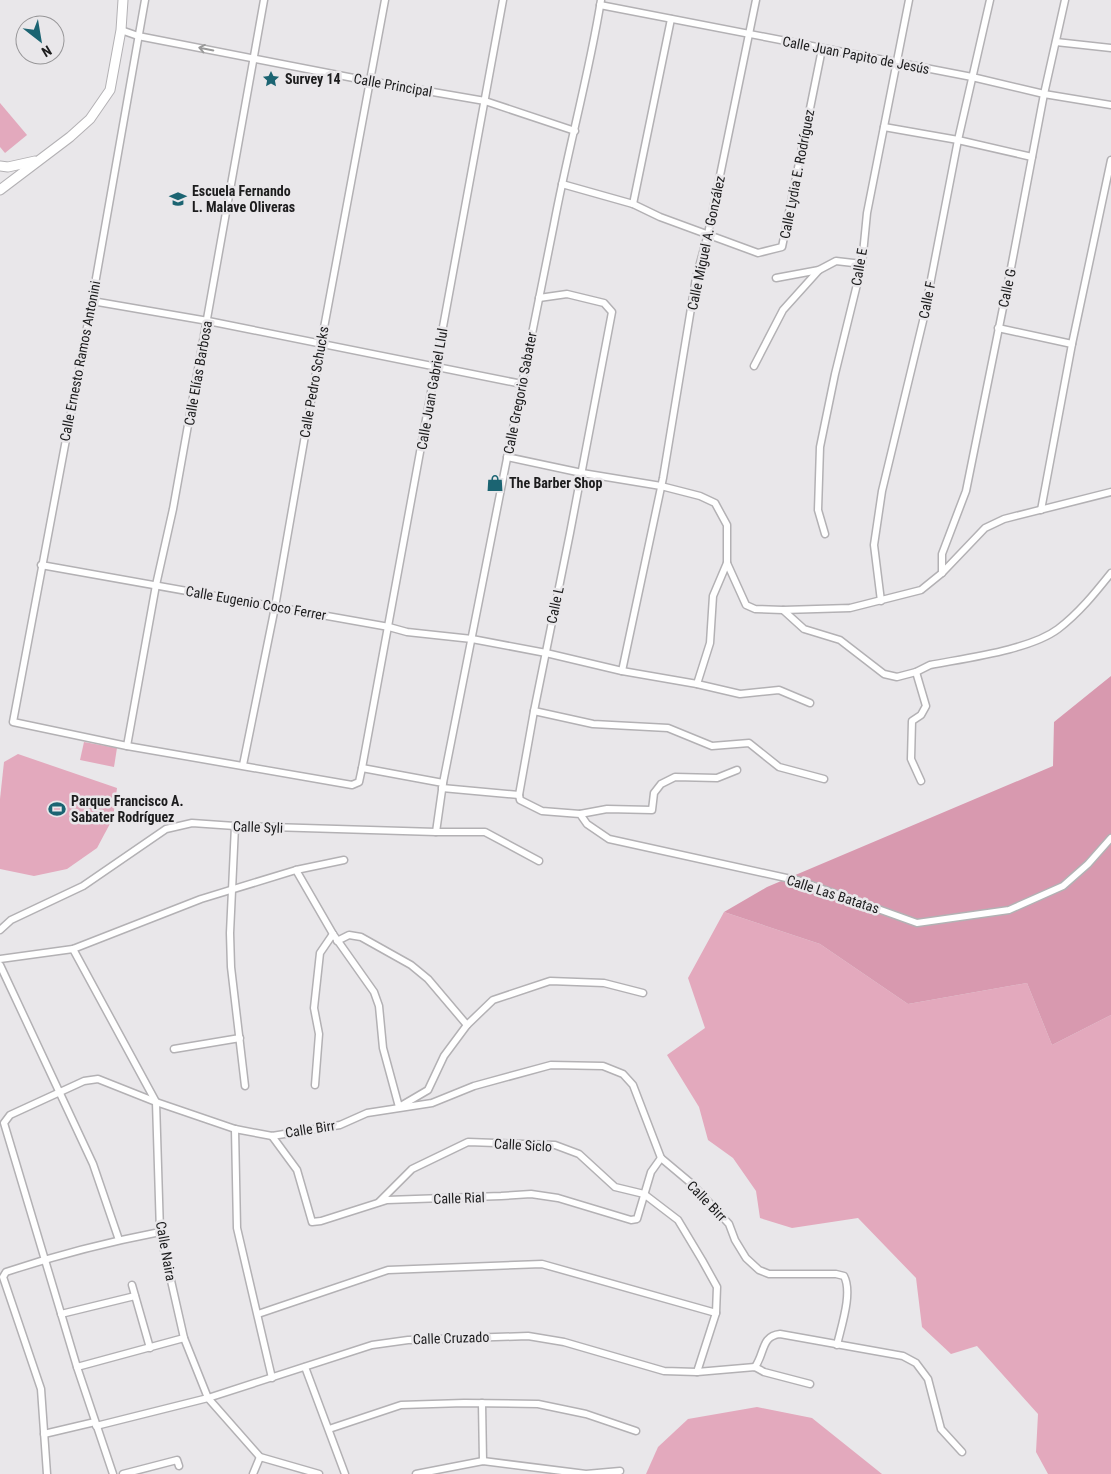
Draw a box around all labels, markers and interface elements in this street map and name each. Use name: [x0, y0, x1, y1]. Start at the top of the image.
north arrow: [15, 15, 65, 65]
street label: Calle Juan Papito de Jesús: [781, 33, 931, 77]
text: N: [39, 42, 54, 60]
one-way arrow: [198, 44, 214, 53]
place icon: Survey 14: [261, 69, 281, 89]
street label: Calle Principal: [353, 70, 433, 100]
place label: Survey 14: [285, 71, 341, 87]
street label: Calle Lydia E. Rodríguez: [777, 108, 817, 240]
street label: Calle Miguel A. González: [684, 174, 728, 312]
place label: Escuela Fernando L. Malave Oliveras: [192, 183, 295, 215]
school or university icon: Escuela Fernando L. Malave Oliveras: [168, 189, 188, 209]
street label: Calle E: [848, 247, 870, 287]
street label: Calle G: [995, 267, 1019, 309]
street label: Calle Ernesto Ramos Antonini: [57, 279, 103, 443]
street label: Calle F: [916, 280, 938, 320]
street label: Calle Elías Barbosa: [181, 319, 215, 427]
street label: Calle Pedro Schucks: [296, 325, 332, 439]
street label: Calle Juan Gabriel Llul: [413, 327, 451, 451]
street label: Calle Gregorio Sabater: [500, 331, 540, 455]
shop icon: The Barber Shop: [485, 473, 505, 493]
place label: The Barber Shop: [509, 475, 602, 491]
street label: Calle Eugenio Coco Ferrer: [185, 583, 327, 623]
street label: Calle L: [543, 585, 567, 625]
place label: Parque Francisco A. Sabater Rodríguez: [71, 793, 184, 825]
sports icon: Parque Francisco A. Sabater Rodríguez: [47, 799, 67, 819]
street label: Calle Syli: [233, 818, 283, 836]
street label: Calle Las Batatas: [785, 872, 881, 916]
street label: Calle Birr: [284, 1117, 336, 1141]
street label: Calle Siclo: [494, 1135, 552, 1155]
street label: Calle Birr: [684, 1177, 730, 1225]
street label: Calle Rial: [433, 1189, 485, 1207]
street label: Calle Naira: [153, 1220, 179, 1282]
street label: Calle Cruzado: [412, 1329, 490, 1347]

